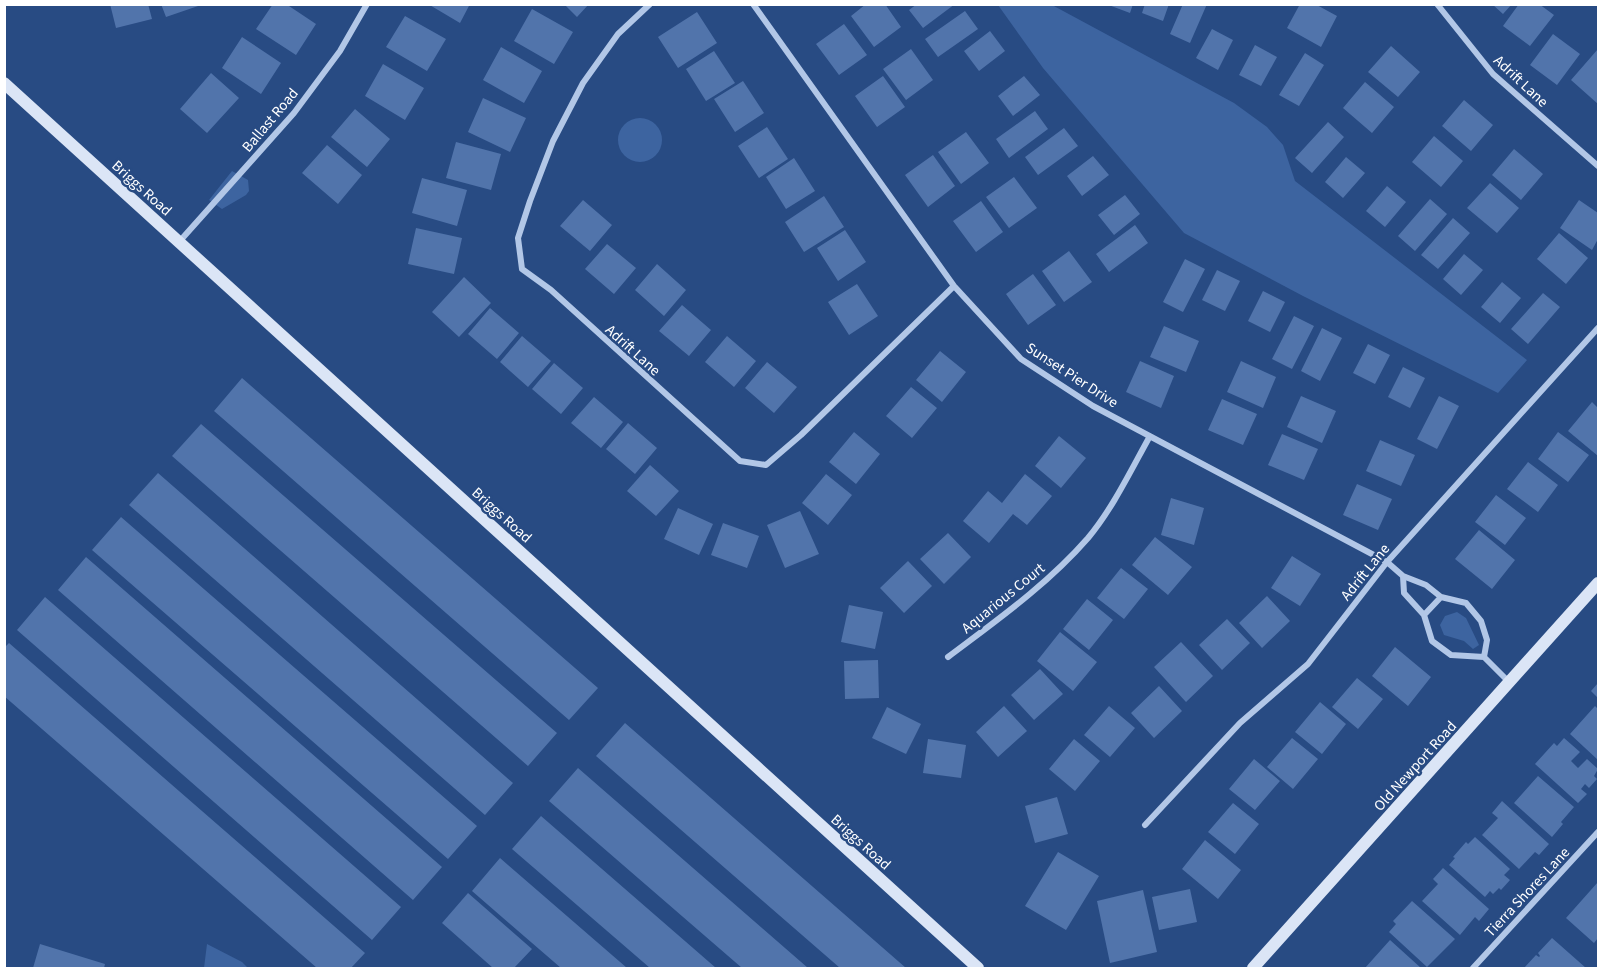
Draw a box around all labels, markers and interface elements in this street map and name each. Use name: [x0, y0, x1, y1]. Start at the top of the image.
street label: Adrift Lane: [1489, 51, 1553, 112]
street label: Ballast Road: [237, 84, 303, 157]
street label: Briggs Road: [107, 156, 176, 221]
street label: Adrift Lane: [600, 320, 665, 381]
street label: Sunset Pier Drive: [1021, 338, 1122, 413]
street label: Briggs Road: [467, 483, 536, 548]
street label: Adrift Lane: [1336, 539, 1395, 605]
street label: Aquarious Court: [957, 558, 1049, 639]
street label: Old Newport Road: [1369, 717, 1462, 816]
street label: Briggs Road: [826, 810, 895, 875]
street label: Tierra Shores Lane: [1480, 843, 1575, 942]

